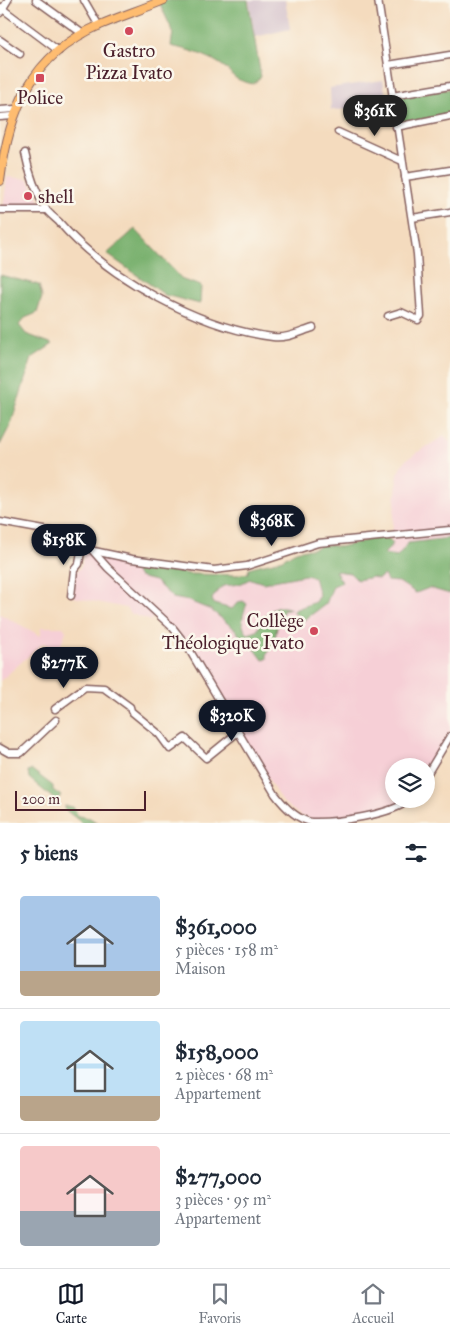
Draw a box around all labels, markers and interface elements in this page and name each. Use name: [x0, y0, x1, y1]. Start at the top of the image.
marker: Gastro Pizza Ivato: [123, 25, 135, 37]
place label: Gastro Pizza Ivato: [85, 39, 173, 84]
marker: Police: [34, 72, 46, 84]
place label: Police: [17, 86, 63, 109]
pin: $361K: [340, 94, 410, 137]
text: $361K: [354, 101, 396, 120]
place label: shell: [38, 185, 74, 208]
marker: shell: [22, 190, 34, 202]
pin: $368K: [237, 504, 307, 547]
text: $368K: [250, 511, 294, 530]
pin: $158K: [29, 524, 99, 566]
text: $158K: [42, 530, 86, 549]
place label: Collège Théologique Ivato: [162, 609, 304, 655]
marker: Collège Théologique Ivato: [308, 625, 320, 637]
pin: $277K: [29, 646, 99, 689]
text: $277K: [41, 653, 87, 672]
pin: $320K: [197, 700, 267, 742]
text: $320K: [210, 706, 254, 725]
map controls: [385, 758, 435, 808]
button: layers: [385, 758, 435, 808]
scale bar: [15, 788, 146, 811]
text: 200 m: [22, 791, 60, 808]
icon: filters: [402, 839, 430, 867]
text: 5 biens: [20, 840, 78, 866]
text: $361,000: [175, 914, 257, 940]
icon: home: [60, 916, 120, 976]
text: 5 pièces · 158 m²: [175, 940, 278, 959]
text: Maison: [175, 959, 225, 978]
text: $158,000: [175, 1039, 259, 1065]
icon: home: [60, 1041, 120, 1101]
text: 2 pièces · 68 m²: [175, 1065, 273, 1084]
text: Appartement: [175, 1084, 261, 1103]
text: $277,000: [175, 1164, 262, 1190]
icon: home: [60, 1166, 120, 1226]
text: 3 pièces · 95 m²: [175, 1190, 271, 1209]
text: Appartement: [175, 1209, 261, 1228]
tab: Carte: [56, 1280, 87, 1327]
tab: Favoris: [198, 1280, 241, 1327]
tab: Accueil: [352, 1280, 394, 1327]

